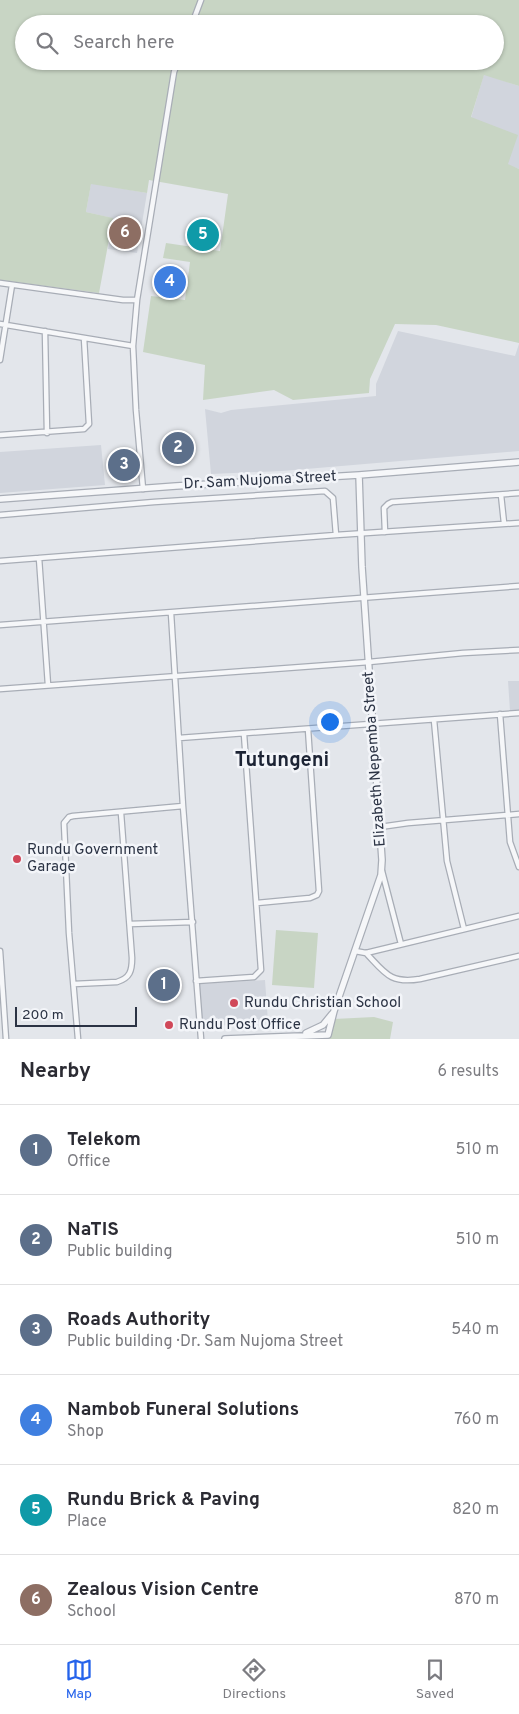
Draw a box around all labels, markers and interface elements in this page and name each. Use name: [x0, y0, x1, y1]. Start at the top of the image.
search box: [15, 15, 504, 70]
icon: search: [33, 29, 61, 57]
text: Search here: [73, 31, 175, 55]
pin: 6: [109, 214, 141, 252]
pin: 5: [187, 216, 219, 254]
pin: 4: [154, 263, 186, 301]
pin: 2: [162, 429, 194, 467]
pin: 3: [108, 446, 140, 484]
street label: Dr. Sam Nujoma Street: [183, 468, 337, 494]
street label: Elizabeth Nepemba Street: [359, 671, 391, 847]
your location: [317, 709, 343, 735]
district label: Tutungeni: [235, 748, 329, 774]
place label: Rundu Government Garage: [27, 841, 158, 877]
marker: Rundu Government Garage: [11, 853, 23, 865]
pin: 1: [148, 966, 180, 1004]
place label: Rundu Christian School: [244, 994, 401, 1013]
marker: Rundu Christian School: [228, 997, 240, 1009]
scale bar: [15, 1004, 138, 1027]
text: 200 m: [22, 1007, 64, 1024]
place label: Rundu Post Office: [179, 1016, 301, 1035]
marker: Rundu Post Office: [163, 1019, 175, 1031]
text: Nearby: [20, 1058, 91, 1085]
text: 6 results: [437, 1062, 499, 1082]
text: Telekom: [67, 1128, 141, 1152]
text: 1: [33, 1140, 39, 1160]
text: 510 m: [456, 1140, 499, 1160]
text: Office: [67, 1152, 110, 1172]
text: NaTIS: [67, 1218, 119, 1242]
text: 2: [31, 1230, 41, 1250]
text: 510 m: [456, 1230, 499, 1250]
text: Public building: [67, 1242, 172, 1262]
text: Roads Authority: [67, 1308, 210, 1332]
text: 3: [31, 1320, 41, 1340]
text: 540 m: [451, 1320, 499, 1340]
text: Public building · Dr. Sam Nujoma Street: [67, 1332, 343, 1352]
text: Nambob Funeral Solutions: [67, 1398, 299, 1422]
text: 4: [31, 1410, 41, 1430]
text: 760 m: [454, 1410, 499, 1430]
text: Shop: [67, 1422, 104, 1442]
text: Rundu Brick & Paving: [67, 1488, 260, 1512]
text: 5: [31, 1500, 41, 1520]
text: 820 m: [452, 1500, 499, 1520]
text: Place: [67, 1512, 107, 1532]
text: Zealous Vision Centre: [67, 1578, 259, 1602]
text: 6: [31, 1590, 41, 1610]
text: 870 m: [454, 1590, 499, 1610]
text: School: [67, 1602, 116, 1622]
tab: Map: [65, 1656, 93, 1703]
tab: Directions: [222, 1656, 286, 1703]
tab: Saved: [416, 1656, 454, 1703]

